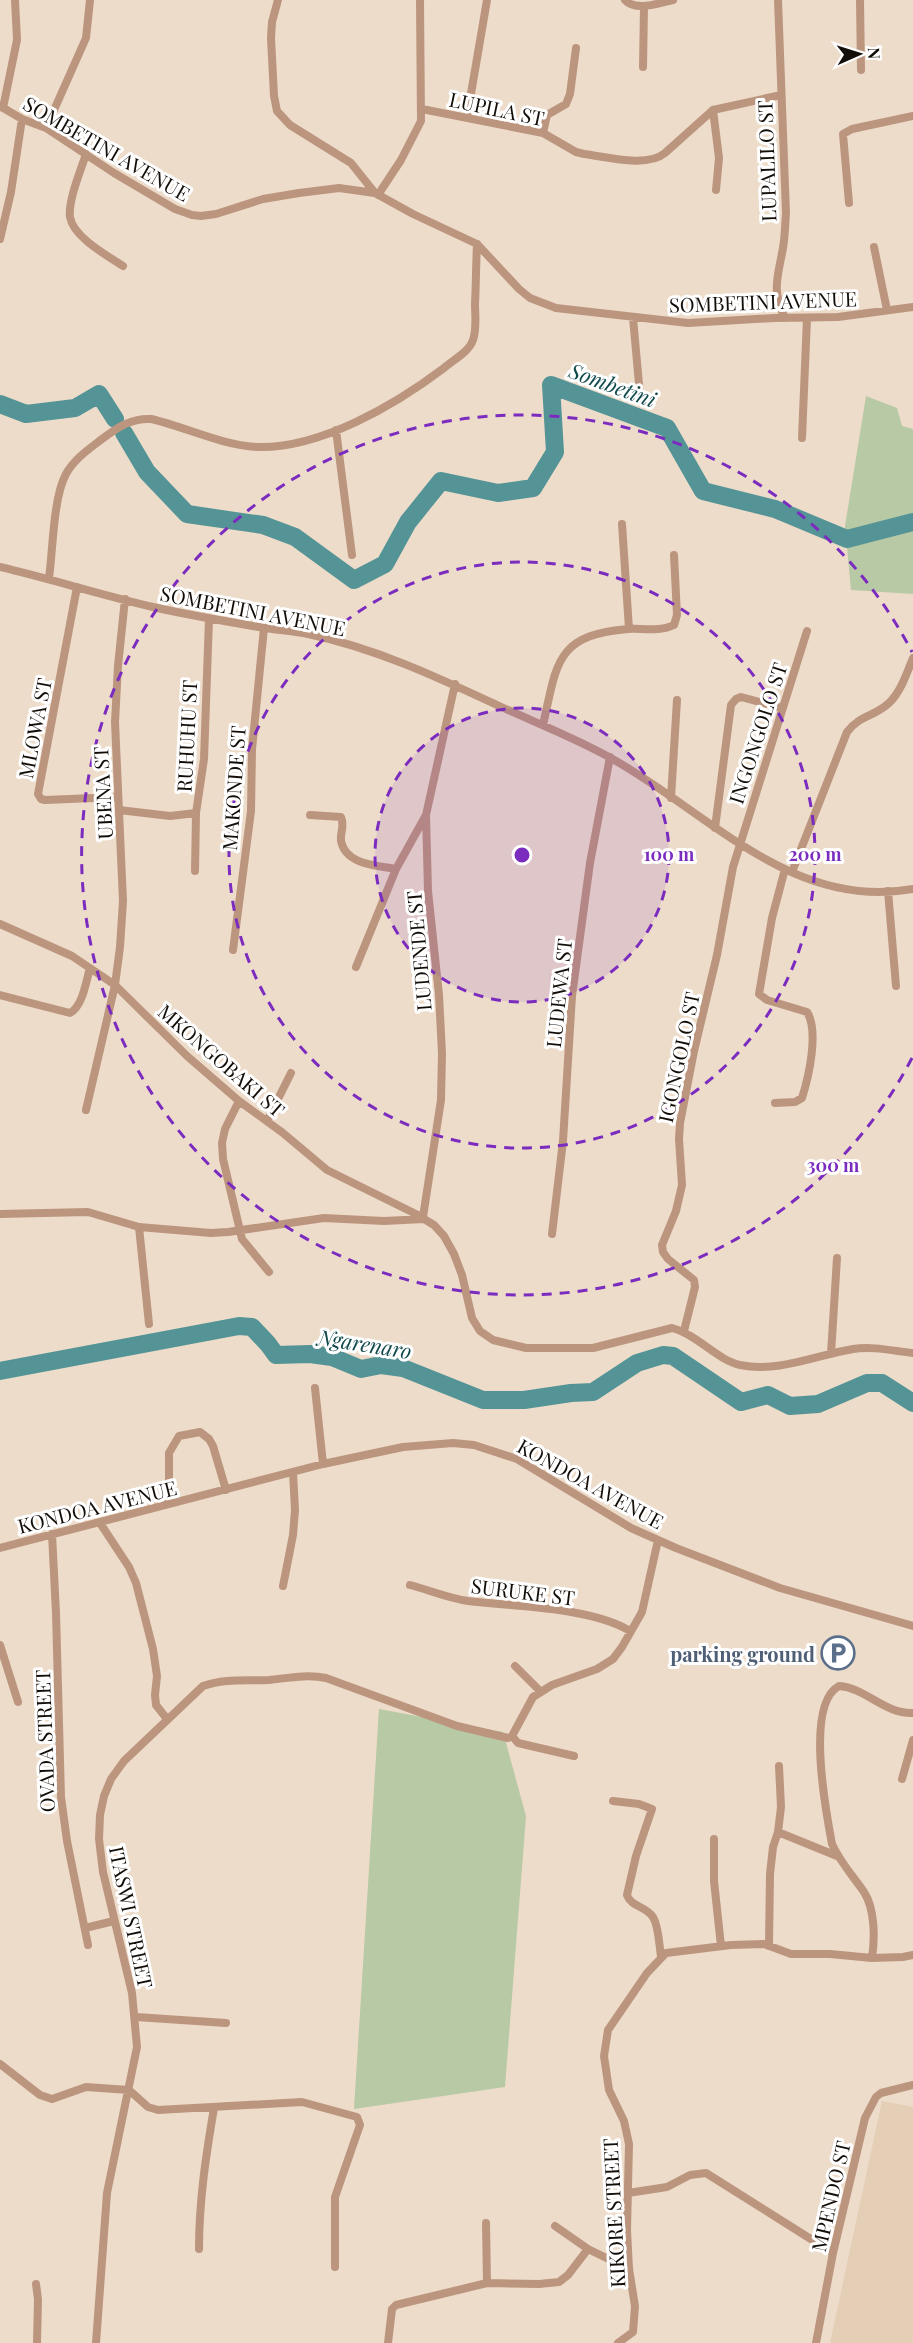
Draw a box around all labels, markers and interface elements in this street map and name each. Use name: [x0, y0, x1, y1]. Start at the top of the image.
north arrow: [829, 24, 889, 84]
text: N: [864, 47, 885, 60]
street label: LUPILA ST: [447, 85, 547, 131]
street label: SOMBETINI AVENUE: [19, 89, 195, 207]
street label: LUPALILO ST: [750, 100, 782, 222]
street label: SOMBETINI AVENUE: [669, 284, 857, 318]
water label: Sombetini: [565, 355, 661, 413]
street label: SOMBETINI AVENUE: [158, 579, 348, 641]
street label: INGONGOLO ST: [721, 659, 793, 807]
street label: MLOWA ST: [11, 676, 57, 780]
street label: RUHUHU ST: [170, 679, 202, 793]
street label: MAKONDE ST: [215, 725, 251, 851]
street label: UBENA ST: [86, 746, 118, 840]
text: 100 m: [644, 842, 695, 866]
text: 200 m: [788, 842, 842, 866]
centre of rings: [512, 845, 532, 865]
street label: LUDENDE ST: [399, 890, 437, 1012]
street label: LUDEWA ST: [539, 937, 577, 1049]
street label: IGONGOLO ST: [651, 989, 705, 1125]
street label: MKONGOBAKI ST: [153, 997, 291, 1123]
text: 300 m: [807, 1153, 860, 1177]
water label: Ngarenaro: [314, 1321, 414, 1364]
street label: KONDOA AVENUE: [513, 1432, 669, 1534]
street label: KONDOA AVENUE: [15, 1473, 179, 1539]
street label: SURUKE ST: [470, 1571, 576, 1611]
parking icon: parking ground: [820, 1635, 856, 1671]
place label: parking ground: [670, 1640, 815, 1667]
street label: OVADA STREET: [28, 1669, 60, 1813]
street label: ITASWI STREET: [104, 1844, 160, 1990]
street label: KIKORE STREET: [596, 2138, 630, 2288]
street label: MPENDO ST: [804, 2138, 856, 2254]

